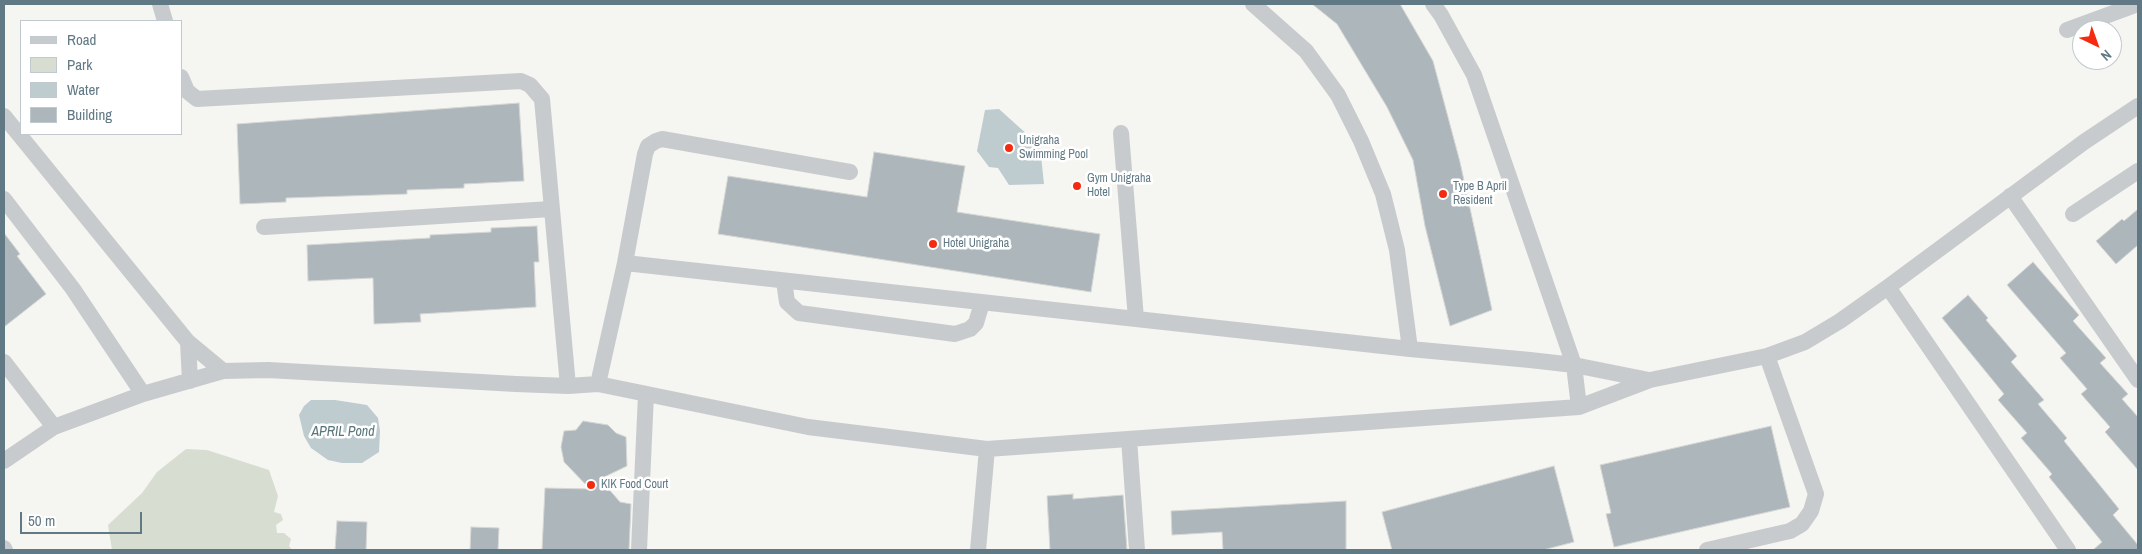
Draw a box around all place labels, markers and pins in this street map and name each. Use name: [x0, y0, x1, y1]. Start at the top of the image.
place label: Unigraha Swimming Pool: [1019, 134, 1088, 162]
marker: Unigraha Swimming Pool: [1003, 142, 1015, 154]
place label: Gym Unigraha Hotel: [1087, 172, 1151, 200]
marker: Gym Unigraha Hotel: [1071, 180, 1083, 192]
place label: Type B April Resident: [1453, 180, 1507, 208]
marker: Type B April Resident: [1437, 188, 1449, 200]
place label: Hotel Unigraha: [943, 237, 1009, 251]
marker: Hotel Unigraha: [927, 238, 939, 250]
place label: KIK Food Court: [601, 478, 668, 492]
marker: KIK Food Court: [585, 479, 597, 491]

